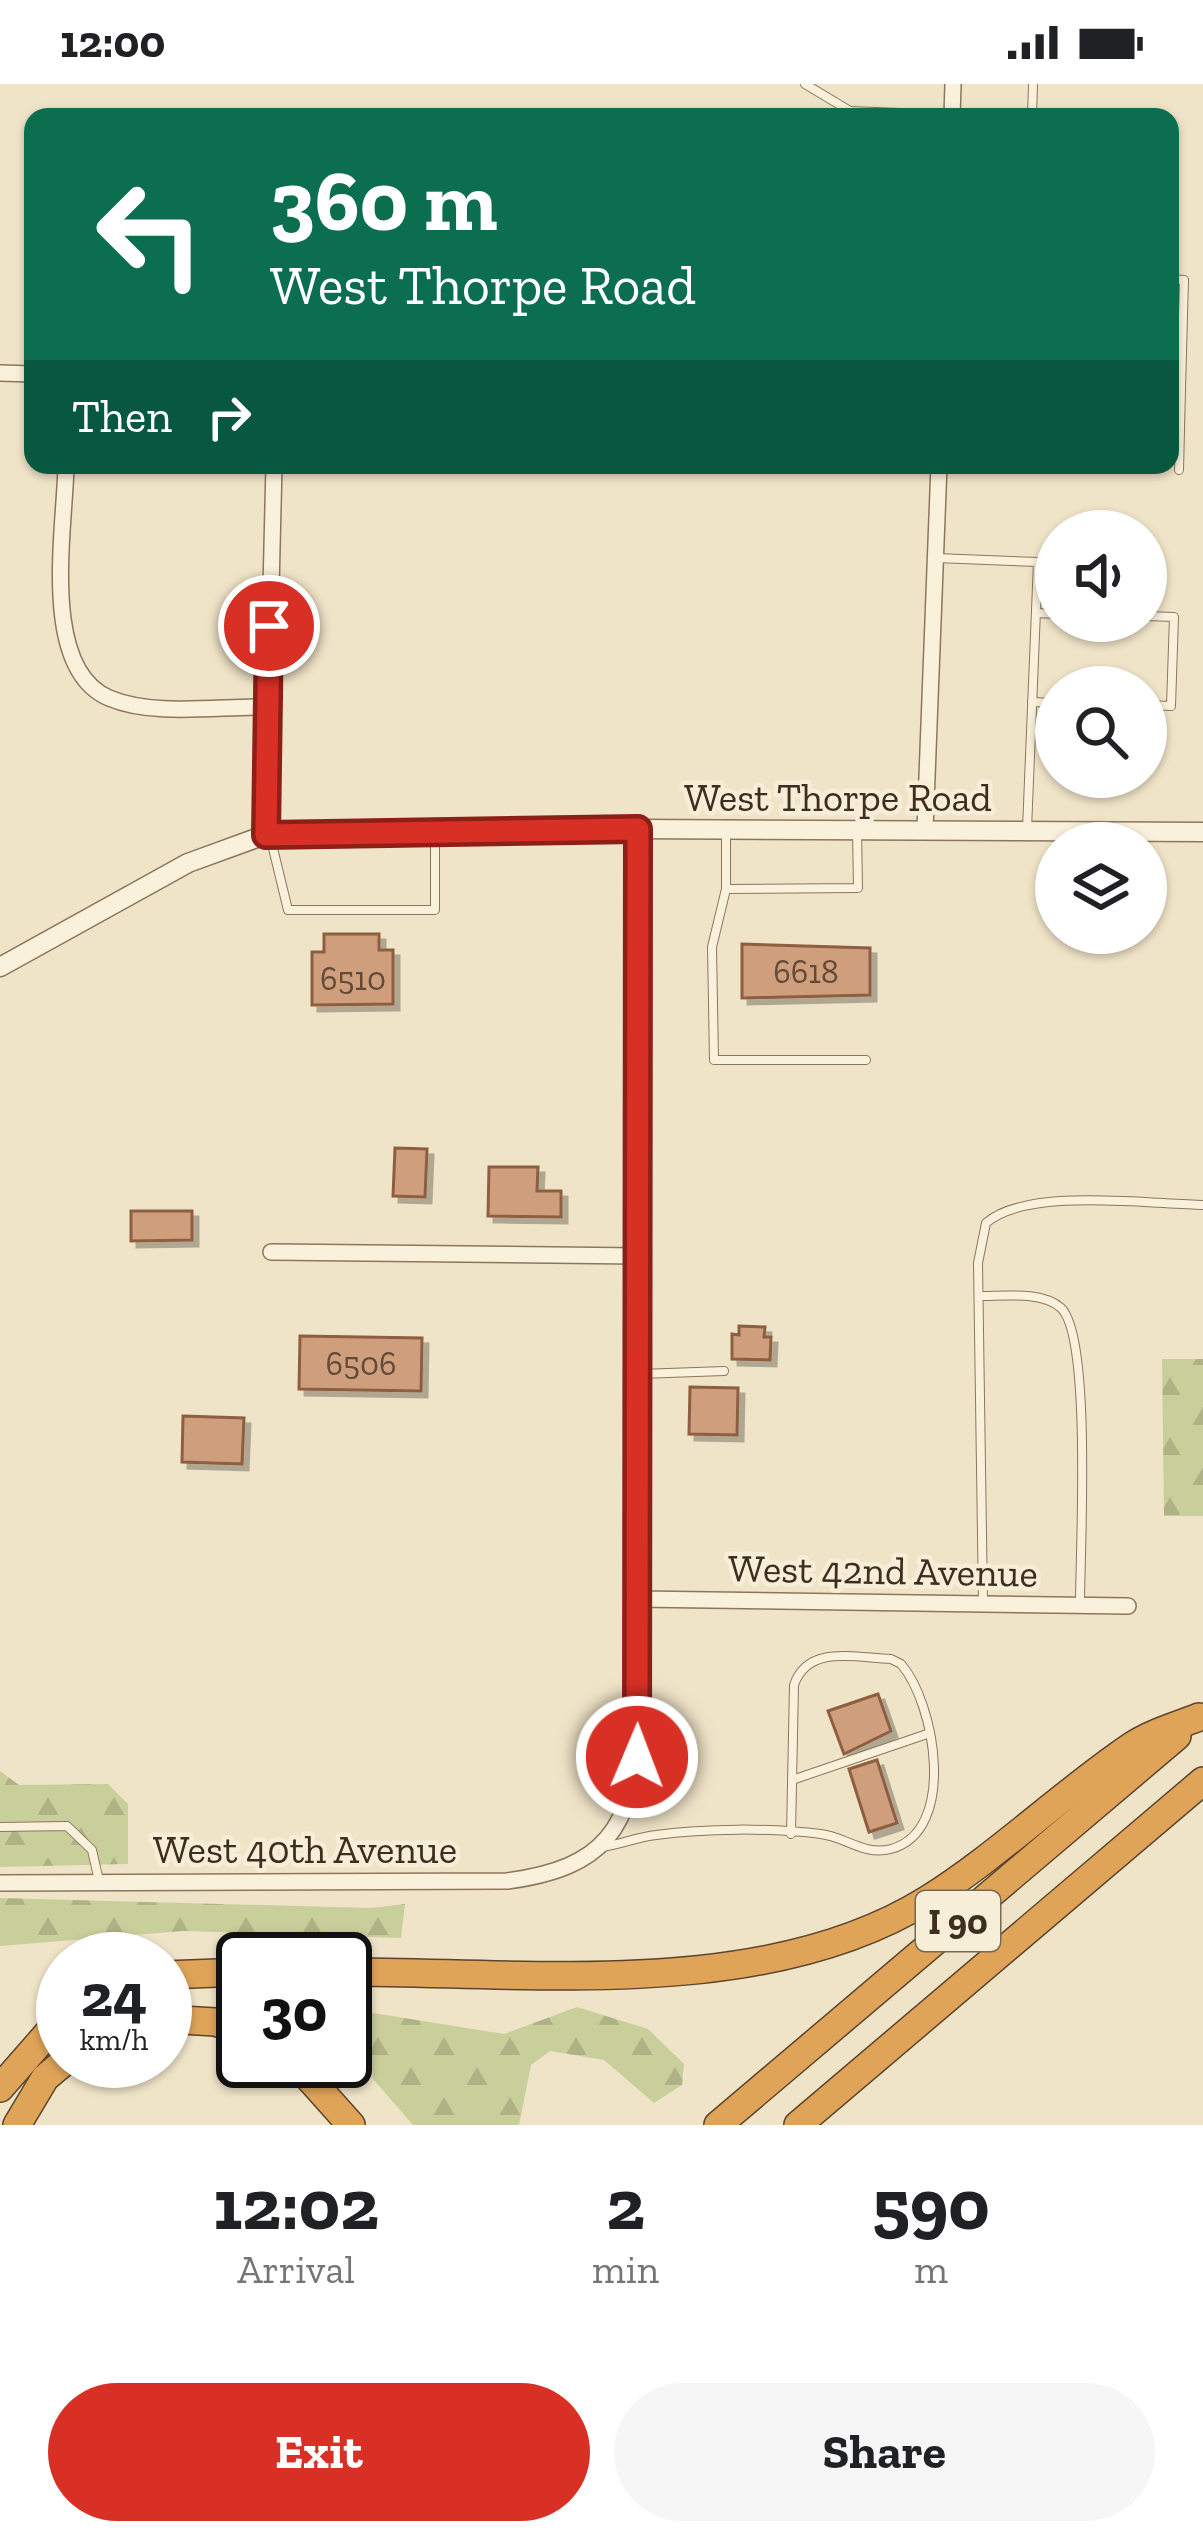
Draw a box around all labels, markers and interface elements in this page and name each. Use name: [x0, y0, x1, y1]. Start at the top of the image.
text: 12:00: [60, 15, 165, 69]
text: 360 m: [270, 151, 497, 252]
icon: left: [72, 156, 228, 312]
text: West Thorpe Road: [270, 253, 696, 318]
icon: right: [196, 384, 262, 450]
text: Then: [72, 390, 172, 444]
map controls: [1035, 510, 1167, 954]
button: sound: [1035, 510, 1167, 642]
pin: [218, 575, 320, 677]
icon: arrive: [236, 593, 302, 659]
button: search: [1035, 666, 1167, 798]
street label: West Thorpe Road: [684, 774, 992, 821]
button: layers: [1035, 822, 1167, 954]
house number: 6618: [773, 952, 839, 991]
house number: 6510: [320, 959, 386, 998]
house number: 6506: [326, 1344, 396, 1383]
street label: West 42nd Avenue: [728, 1544, 1038, 1597]
position arrow: [574, 1694, 700, 1820]
street label: West 40th Avenue: [153, 1826, 457, 1873]
road number: I 90: [916, 1891, 1000, 1951]
speed limit sign: 30: [216, 1932, 372, 2088]
text: 24: [81, 1959, 147, 2031]
text: km/h: [80, 2022, 148, 2058]
text: 12:02: [213, 2161, 379, 2247]
text: 2: [606, 2161, 645, 2247]
text: 590: [872, 2161, 990, 2247]
text: Arrival: [237, 2246, 355, 2293]
text: min: [592, 2246, 659, 2293]
text: m: [914, 2246, 948, 2293]
button: Exit: [48, 2383, 590, 2521]
button: Share: [614, 2383, 1155, 2521]

